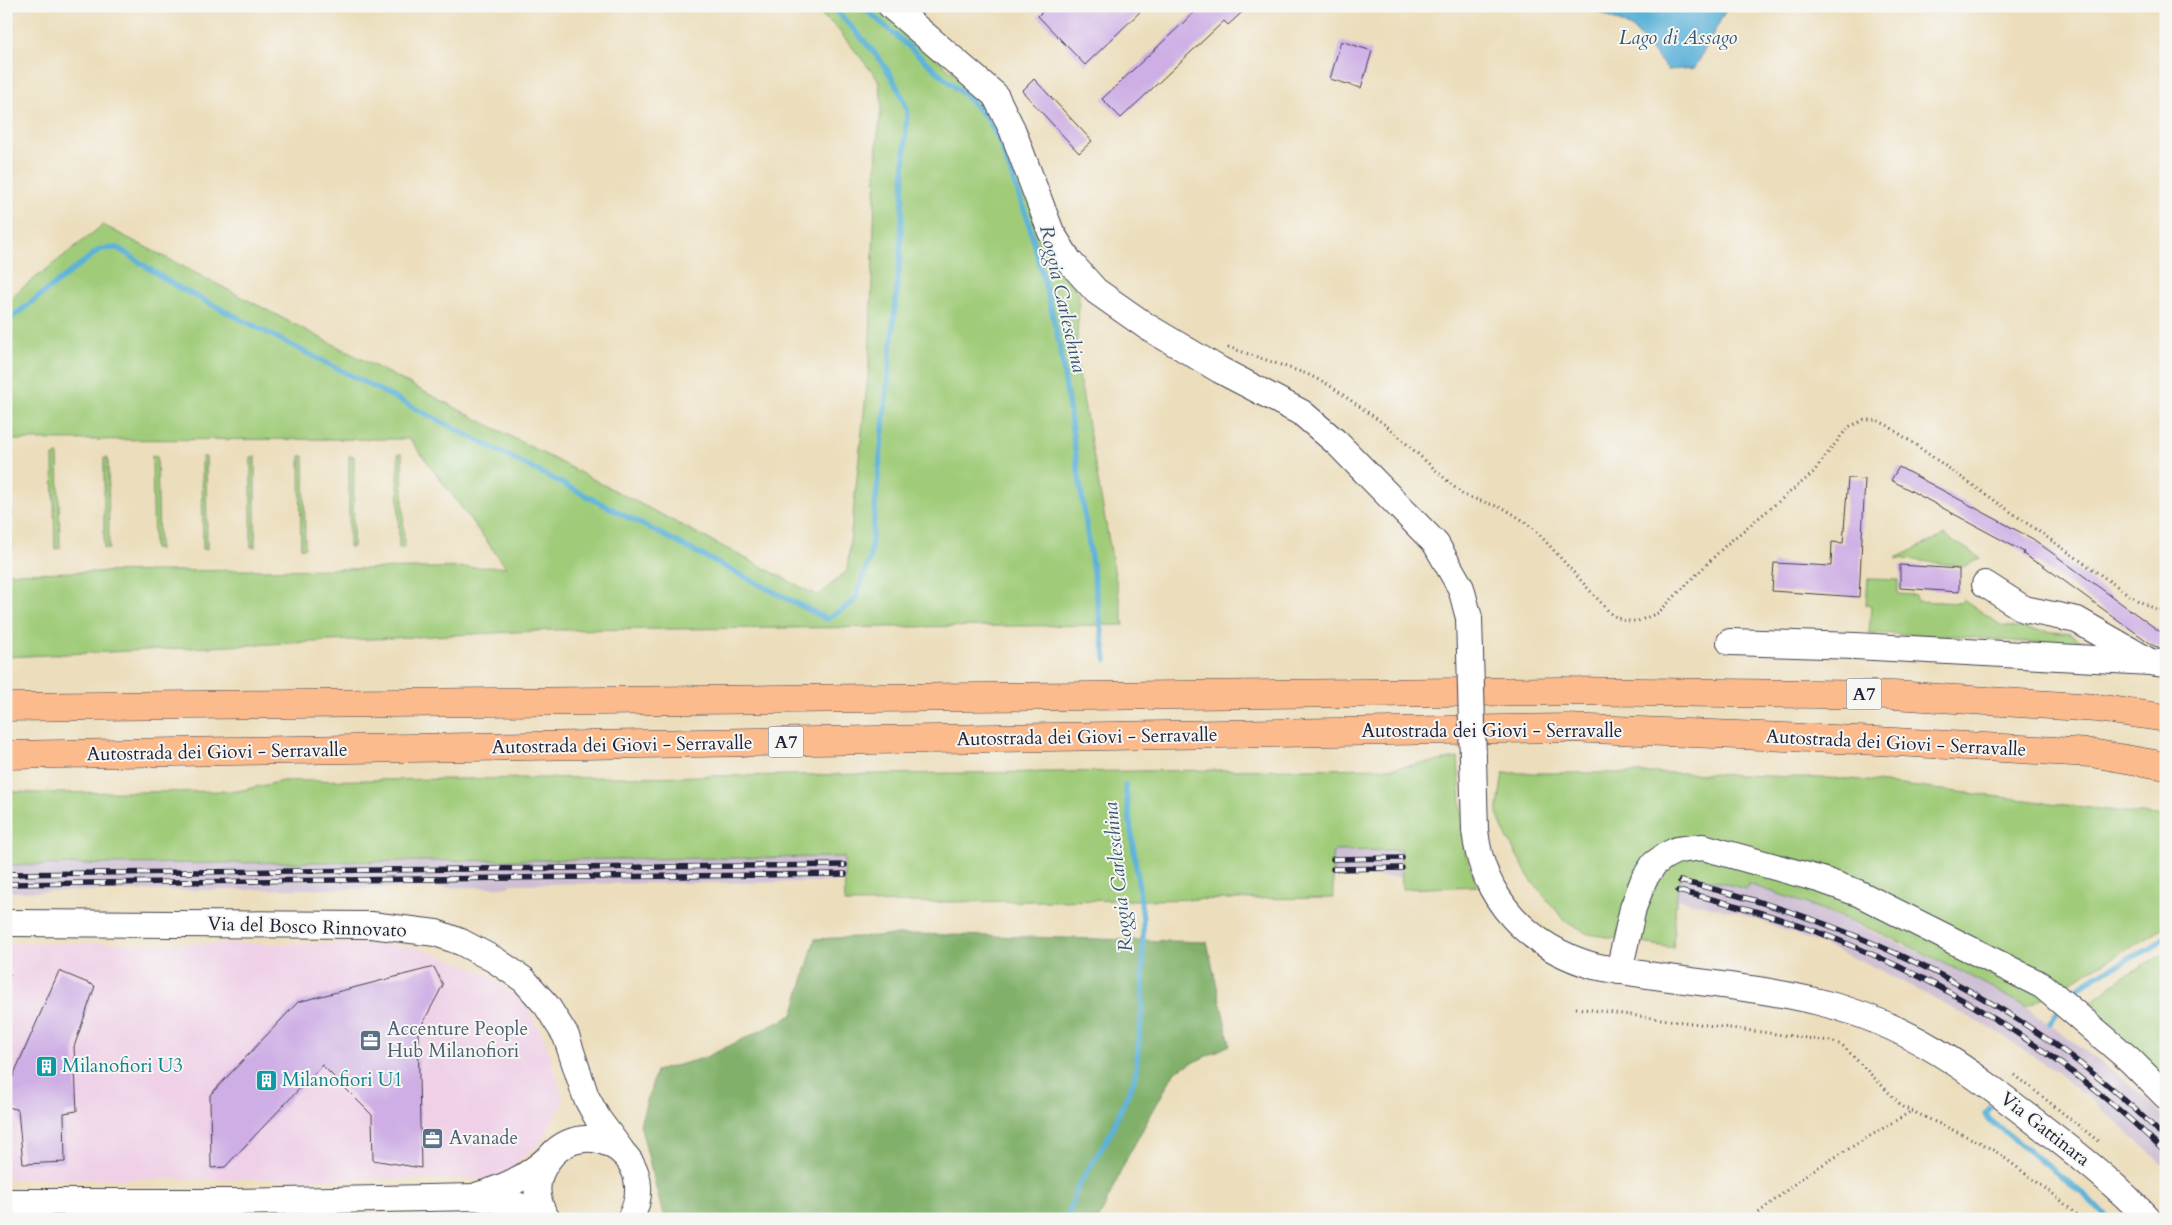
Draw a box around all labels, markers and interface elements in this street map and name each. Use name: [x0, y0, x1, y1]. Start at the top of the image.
water label: Lago di Assago: [1619, 24, 1737, 51]
water label: Roggia Carleschina: [1033, 223, 1093, 375]
road number: A7: [1846, 679, 1882, 710]
street label: Autostrada dei Giovi - Serravalle: [1362, 718, 1622, 744]
street label: Autostrada dei Giovi - Serravalle: [956, 722, 1218, 752]
street label: Autostrada dei Giovi - Serravalle: [1765, 723, 2027, 763]
road number: A7: [768, 726, 804, 758]
street label: Autostrada dei Giovi - Serravalle: [491, 730, 753, 760]
street label: Autostrada dei Giovi - Serravalle: [86, 737, 348, 767]
water label: Roggia Carleschina: [1097, 801, 1139, 953]
street label: Via del Bosco Rinnovato: [207, 911, 407, 943]
place label: Accenture People Hub Milanofiori: [387, 1016, 528, 1064]
office icon: Accenture People Hub Milanofiori: [359, 1028, 383, 1052]
place label: Milanofiori U3: [62, 1053, 183, 1079]
building icon: Milanofiori U3: [34, 1054, 58, 1078]
place label: Milanofiori U1: [282, 1067, 403, 1093]
building icon: Milanofiori U1: [254, 1068, 278, 1092]
street label: Via Gattinara: [1995, 1086, 2095, 1172]
place label: Avanade: [449, 1125, 518, 1151]
office icon: Avanade: [421, 1126, 445, 1150]

